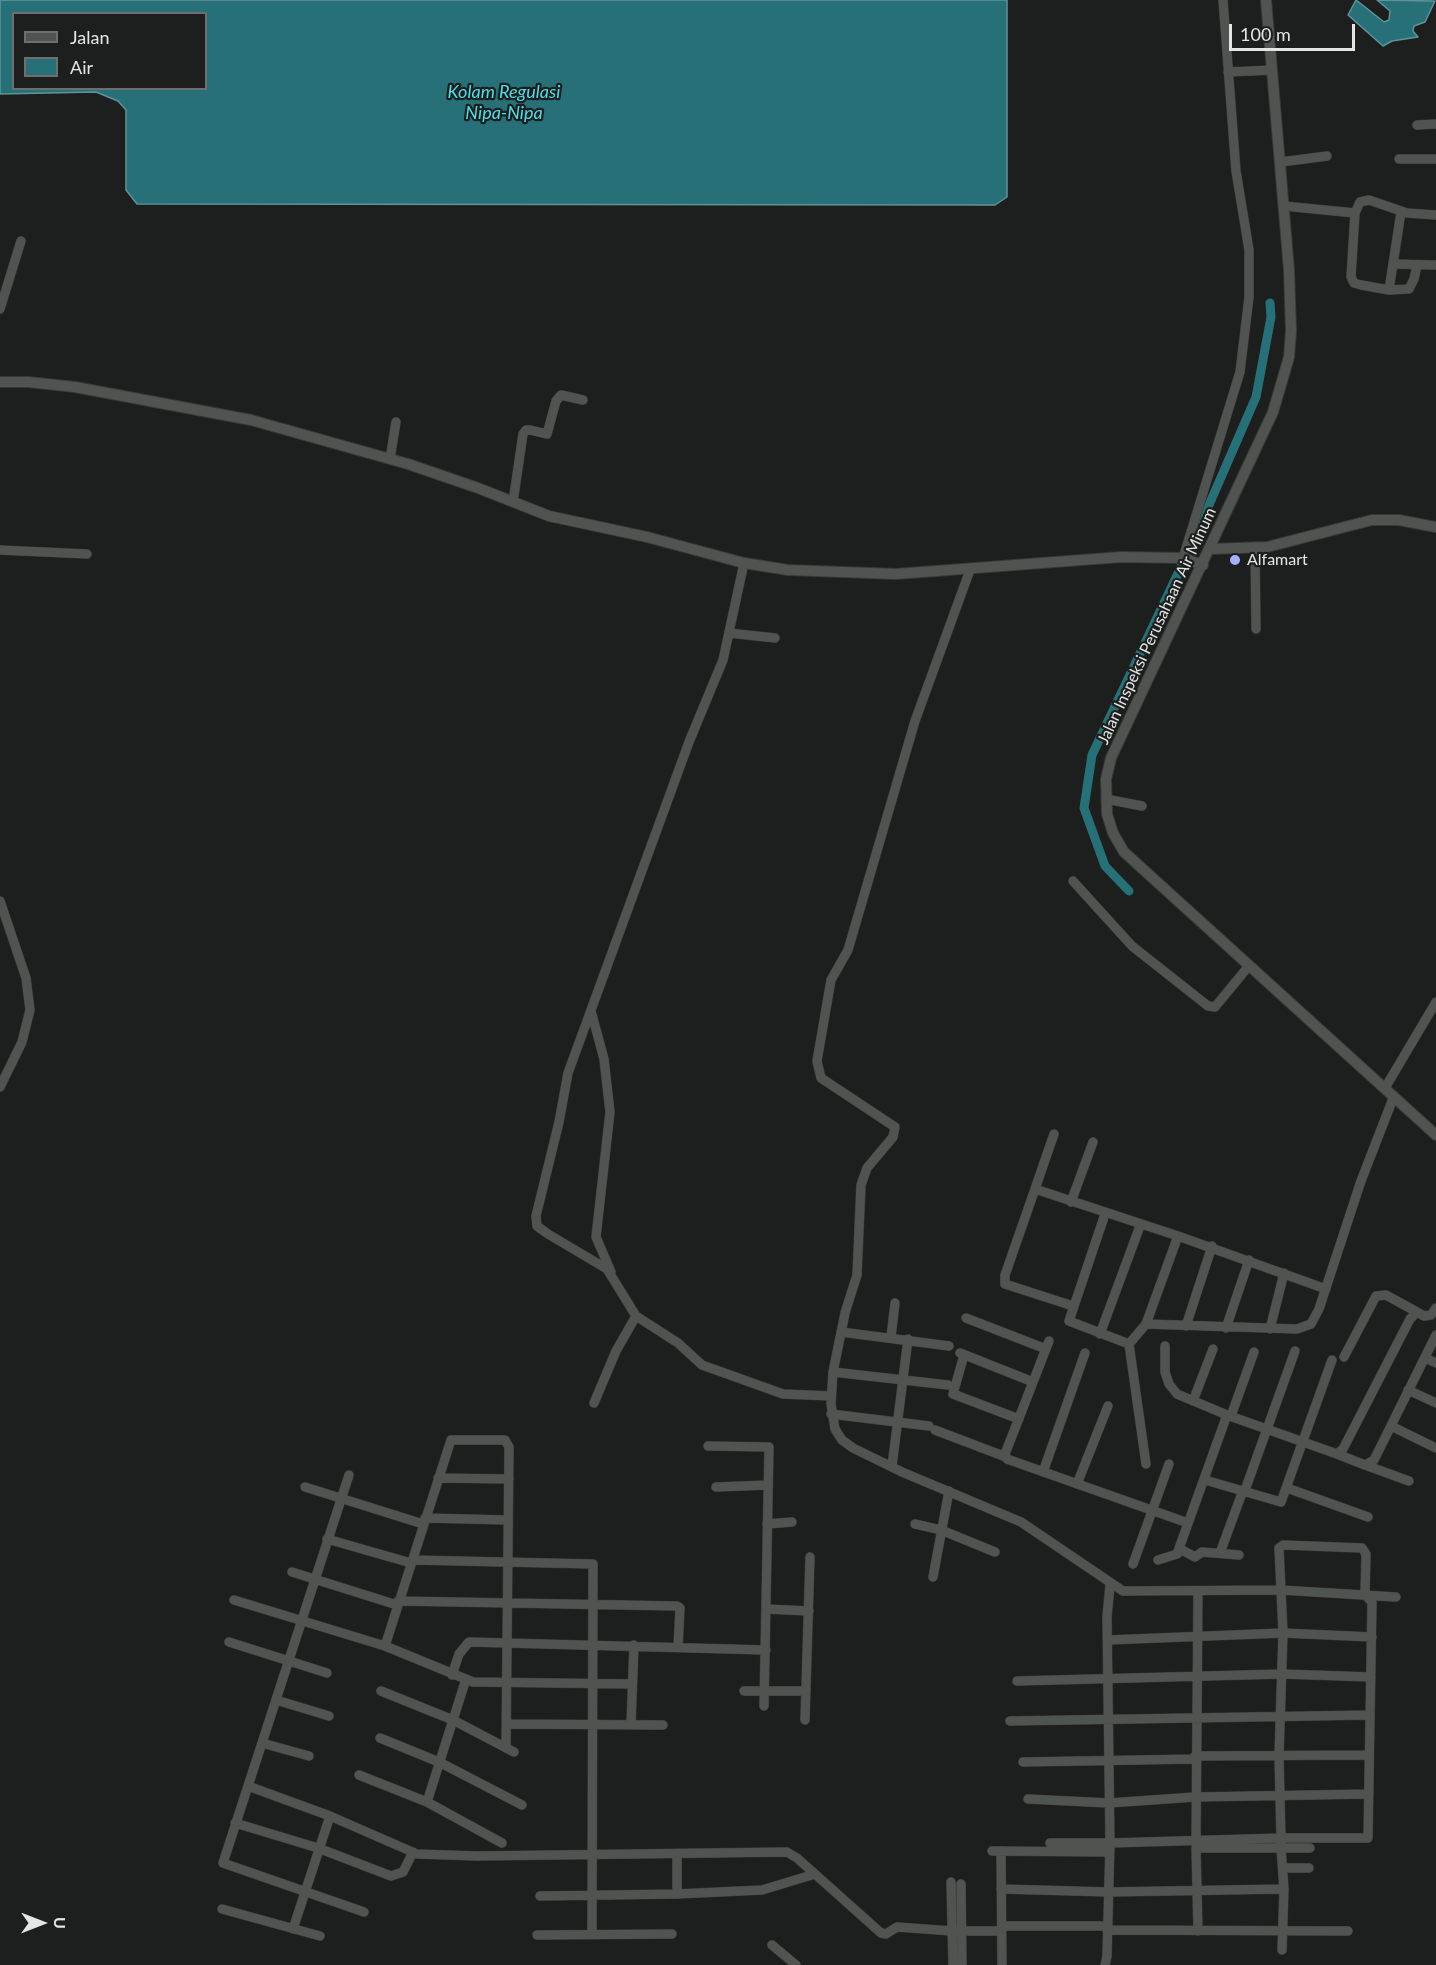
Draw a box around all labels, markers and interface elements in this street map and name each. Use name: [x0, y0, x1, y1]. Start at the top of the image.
legend: [12, 12, 207, 90]
scale bar: [1232, 12, 1358, 50]
text: 100 m: [1240, 23, 1291, 45]
text: Jalan: [70, 26, 109, 48]
text: Air: [70, 56, 93, 78]
water label: Kolam Regulasi Nipa-Nipa: [448, 81, 560, 124]
street label: Jalan Inspeksi Perusahaan Air Minum: [1094, 505, 1220, 747]
place label: Alfamart: [1247, 550, 1308, 570]
marker: Alfamart: [1228, 553, 1242, 567]
north arrow: [12, 1893, 72, 1953]
text: U: [51, 1917, 70, 1929]

